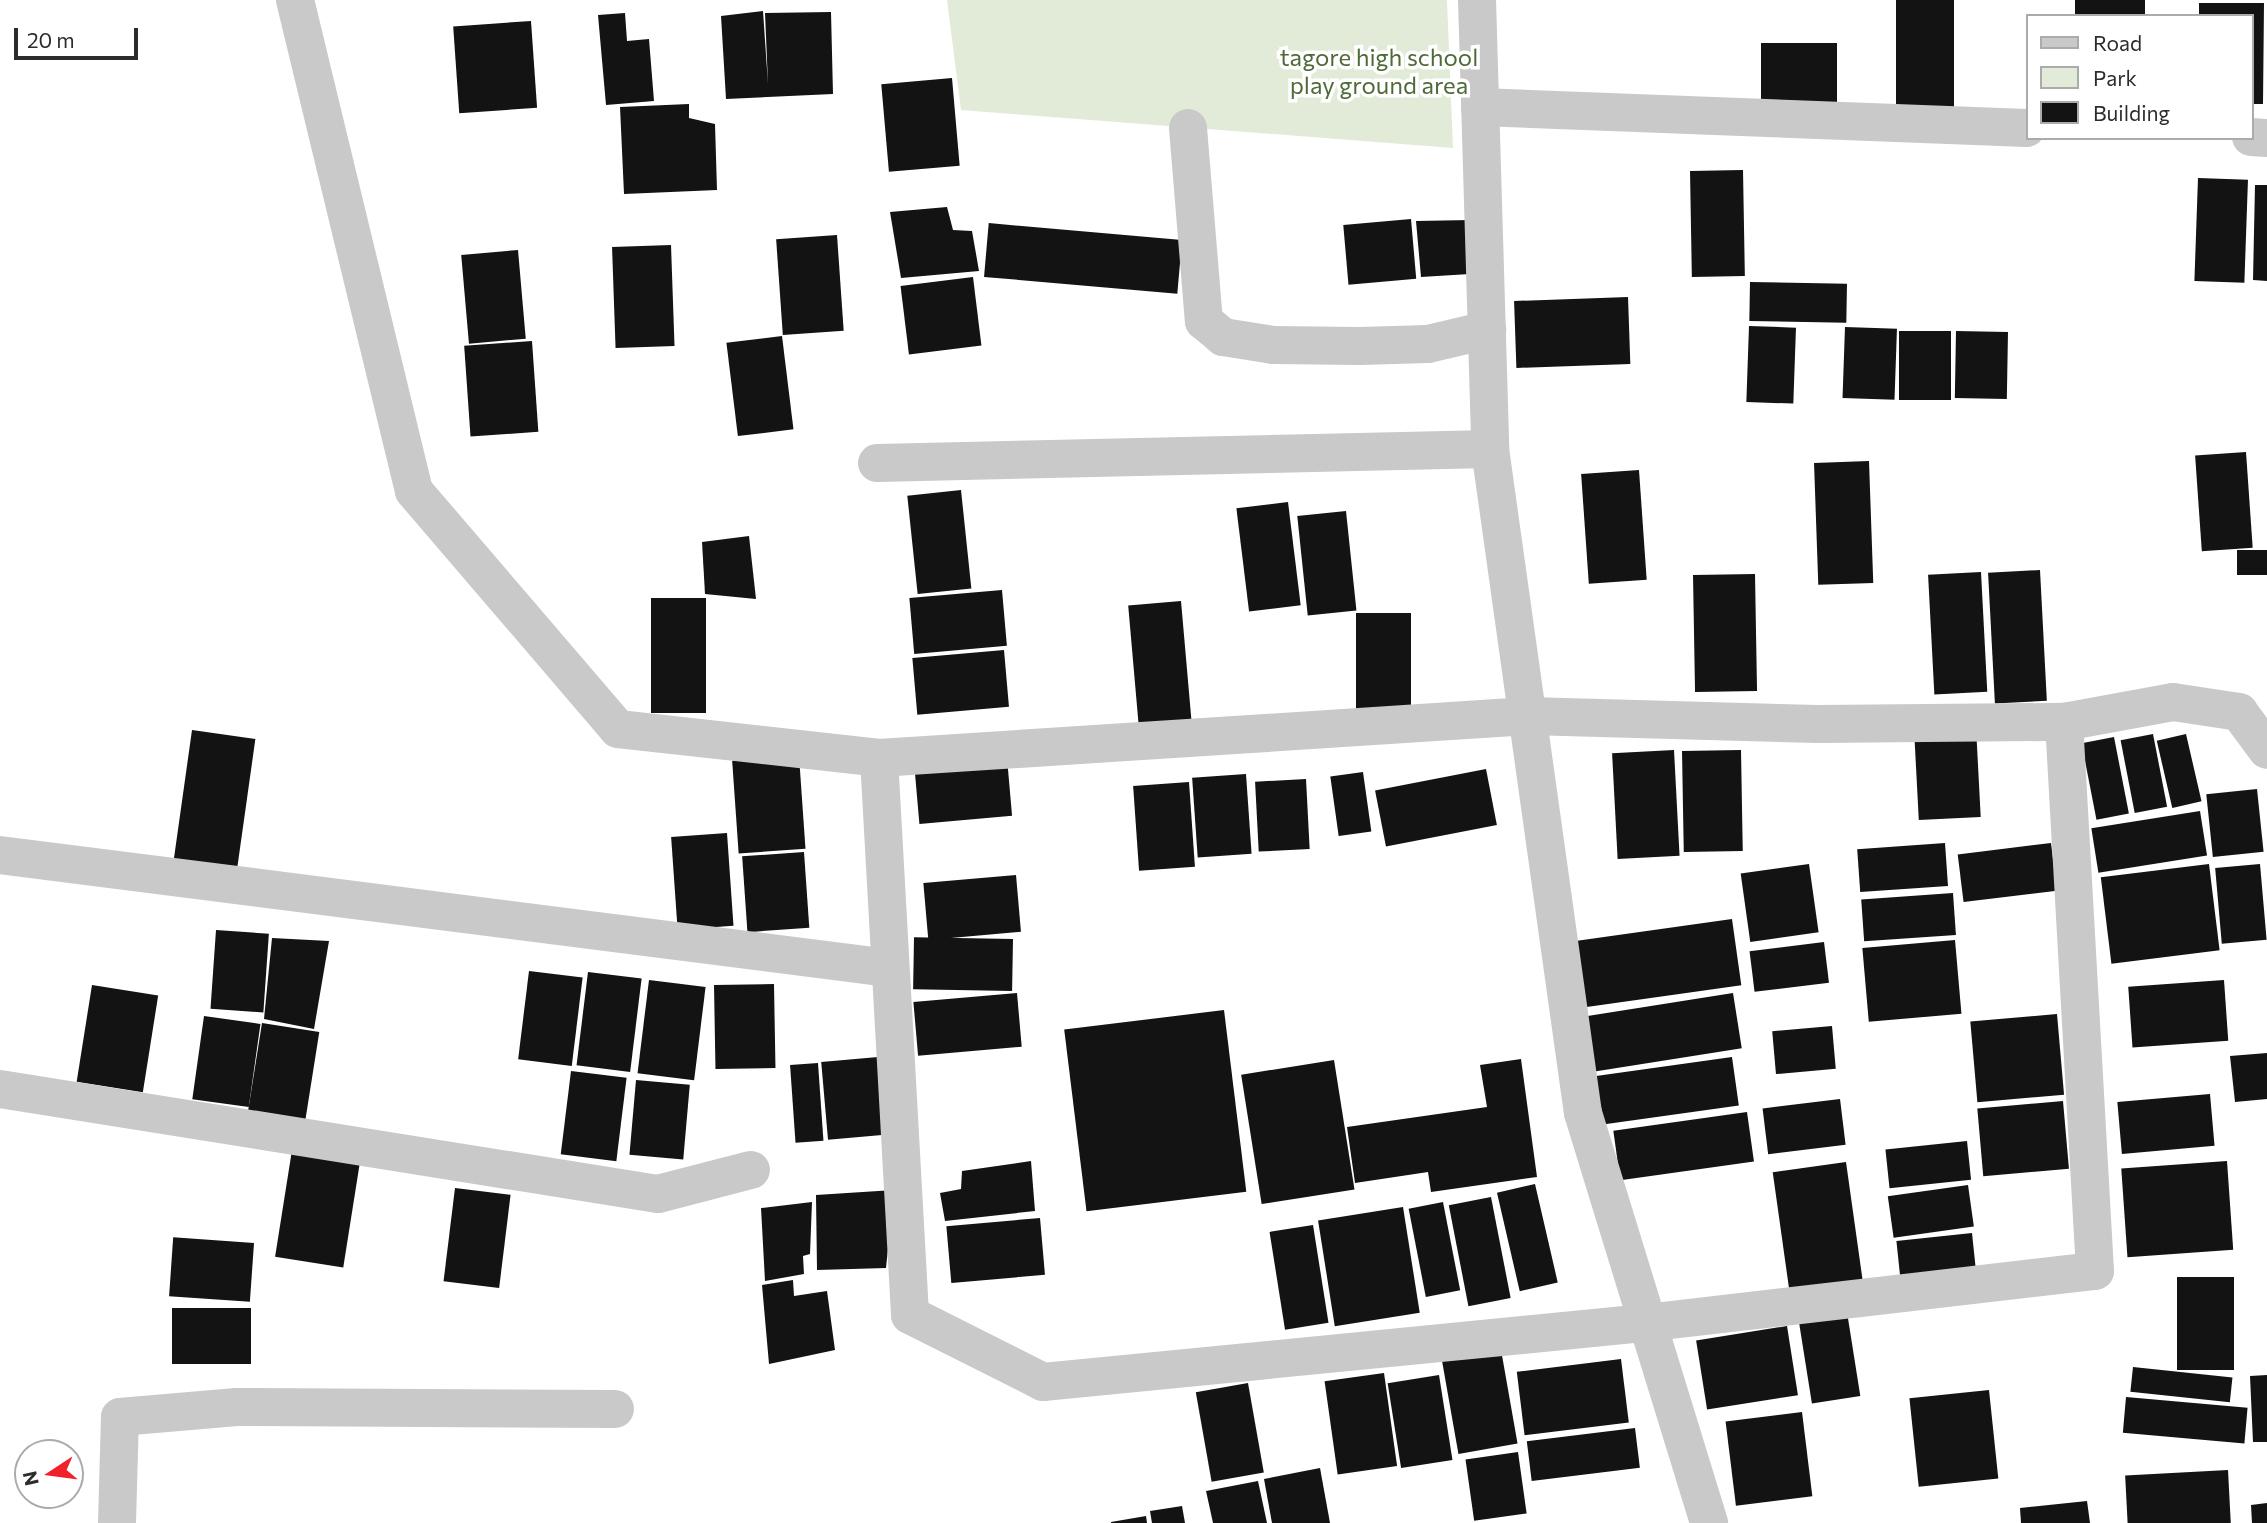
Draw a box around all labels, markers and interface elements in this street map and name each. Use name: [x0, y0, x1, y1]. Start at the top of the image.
scale bar: [18, 14, 142, 58]
legend: [2025, 14, 2253, 140]
text: 20 m: [27, 27, 75, 52]
text: Road: [2093, 30, 2142, 55]
park label: tagore high school play ground area: [1280, 43, 1478, 99]
text: Park: [2093, 65, 2137, 90]
text: Building: [2093, 100, 2170, 125]
north arrow: [14, 1439, 84, 1509]
text: N: [17, 1469, 43, 1488]

